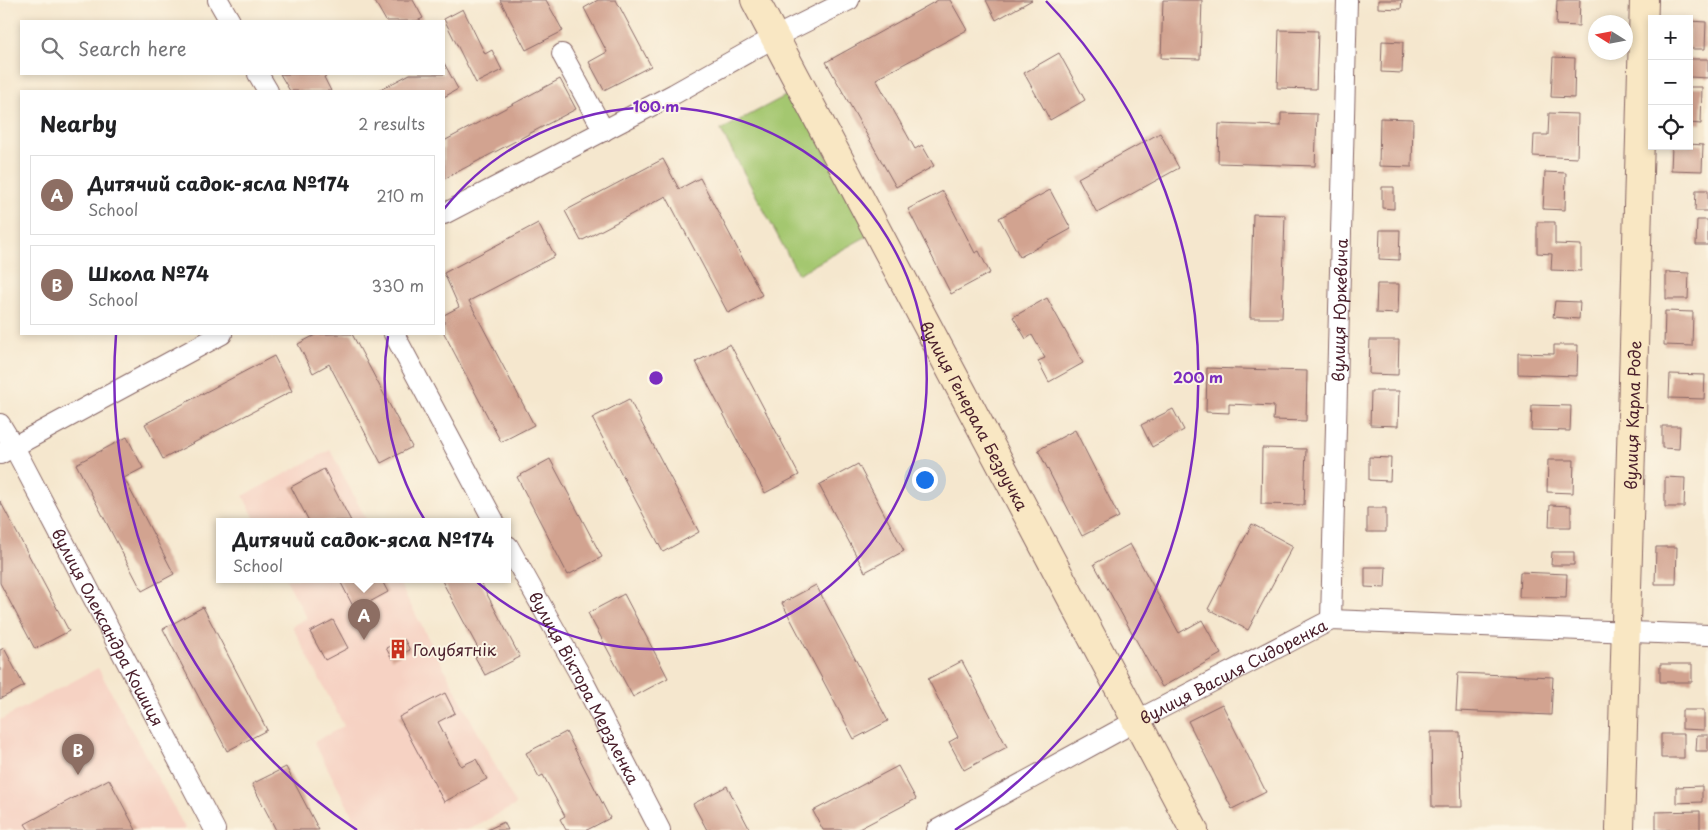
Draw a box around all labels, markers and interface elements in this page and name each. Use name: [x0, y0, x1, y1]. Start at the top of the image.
north arrow: [1588, 15, 1633, 60]
map controls: [1648, 15, 1693, 150]
button: +: [1648, 15, 1693, 60]
search box: [20, 20, 445, 75]
icon: search: [38, 34, 66, 62]
text: Search here: [78, 34, 187, 62]
button: −: [1648, 60, 1693, 105]
text: 100 m: [633, 94, 679, 117]
button: locate: [1648, 105, 1693, 150]
text: Nearby: [40, 107, 117, 139]
text: 2 results: [358, 111, 425, 135]
text: Дитячий садок-ясла №174: [88, 169, 349, 197]
text: A: [51, 183, 63, 207]
text: 210 m: [376, 183, 424, 207]
text: School: [88, 197, 138, 221]
street label: вулиця Юркевича: [1325, 238, 1353, 382]
text: Школа №74: [88, 259, 209, 287]
text: B: [52, 273, 62, 297]
text: 330 m: [371, 273, 424, 297]
text: School: [88, 287, 138, 311]
street label: вулиця Генерала Безручка: [915, 316, 1035, 515]
street label: вулиця Карла Роде: [1618, 340, 1646, 490]
text: 200 m: [1173, 365, 1223, 388]
centre of rings: [647, 369, 665, 387]
your location: [912, 467, 938, 493]
popup: [216, 518, 511, 583]
street label: вулиця Олександра Кошиця: [47, 524, 170, 730]
text: Дитячий садок-ясла №174: [233, 525, 494, 553]
text: School: [233, 553, 283, 577]
street label: вулиця Віктора Мерзленка: [524, 587, 646, 788]
pin: A: [348, 599, 380, 640]
street label: вулиця Василя Сидоренка: [1135, 612, 1331, 729]
place label: Голубятнік: [413, 637, 497, 661]
building icon: Голубятнік: [387, 638, 409, 660]
pin: B: [62, 734, 94, 775]

